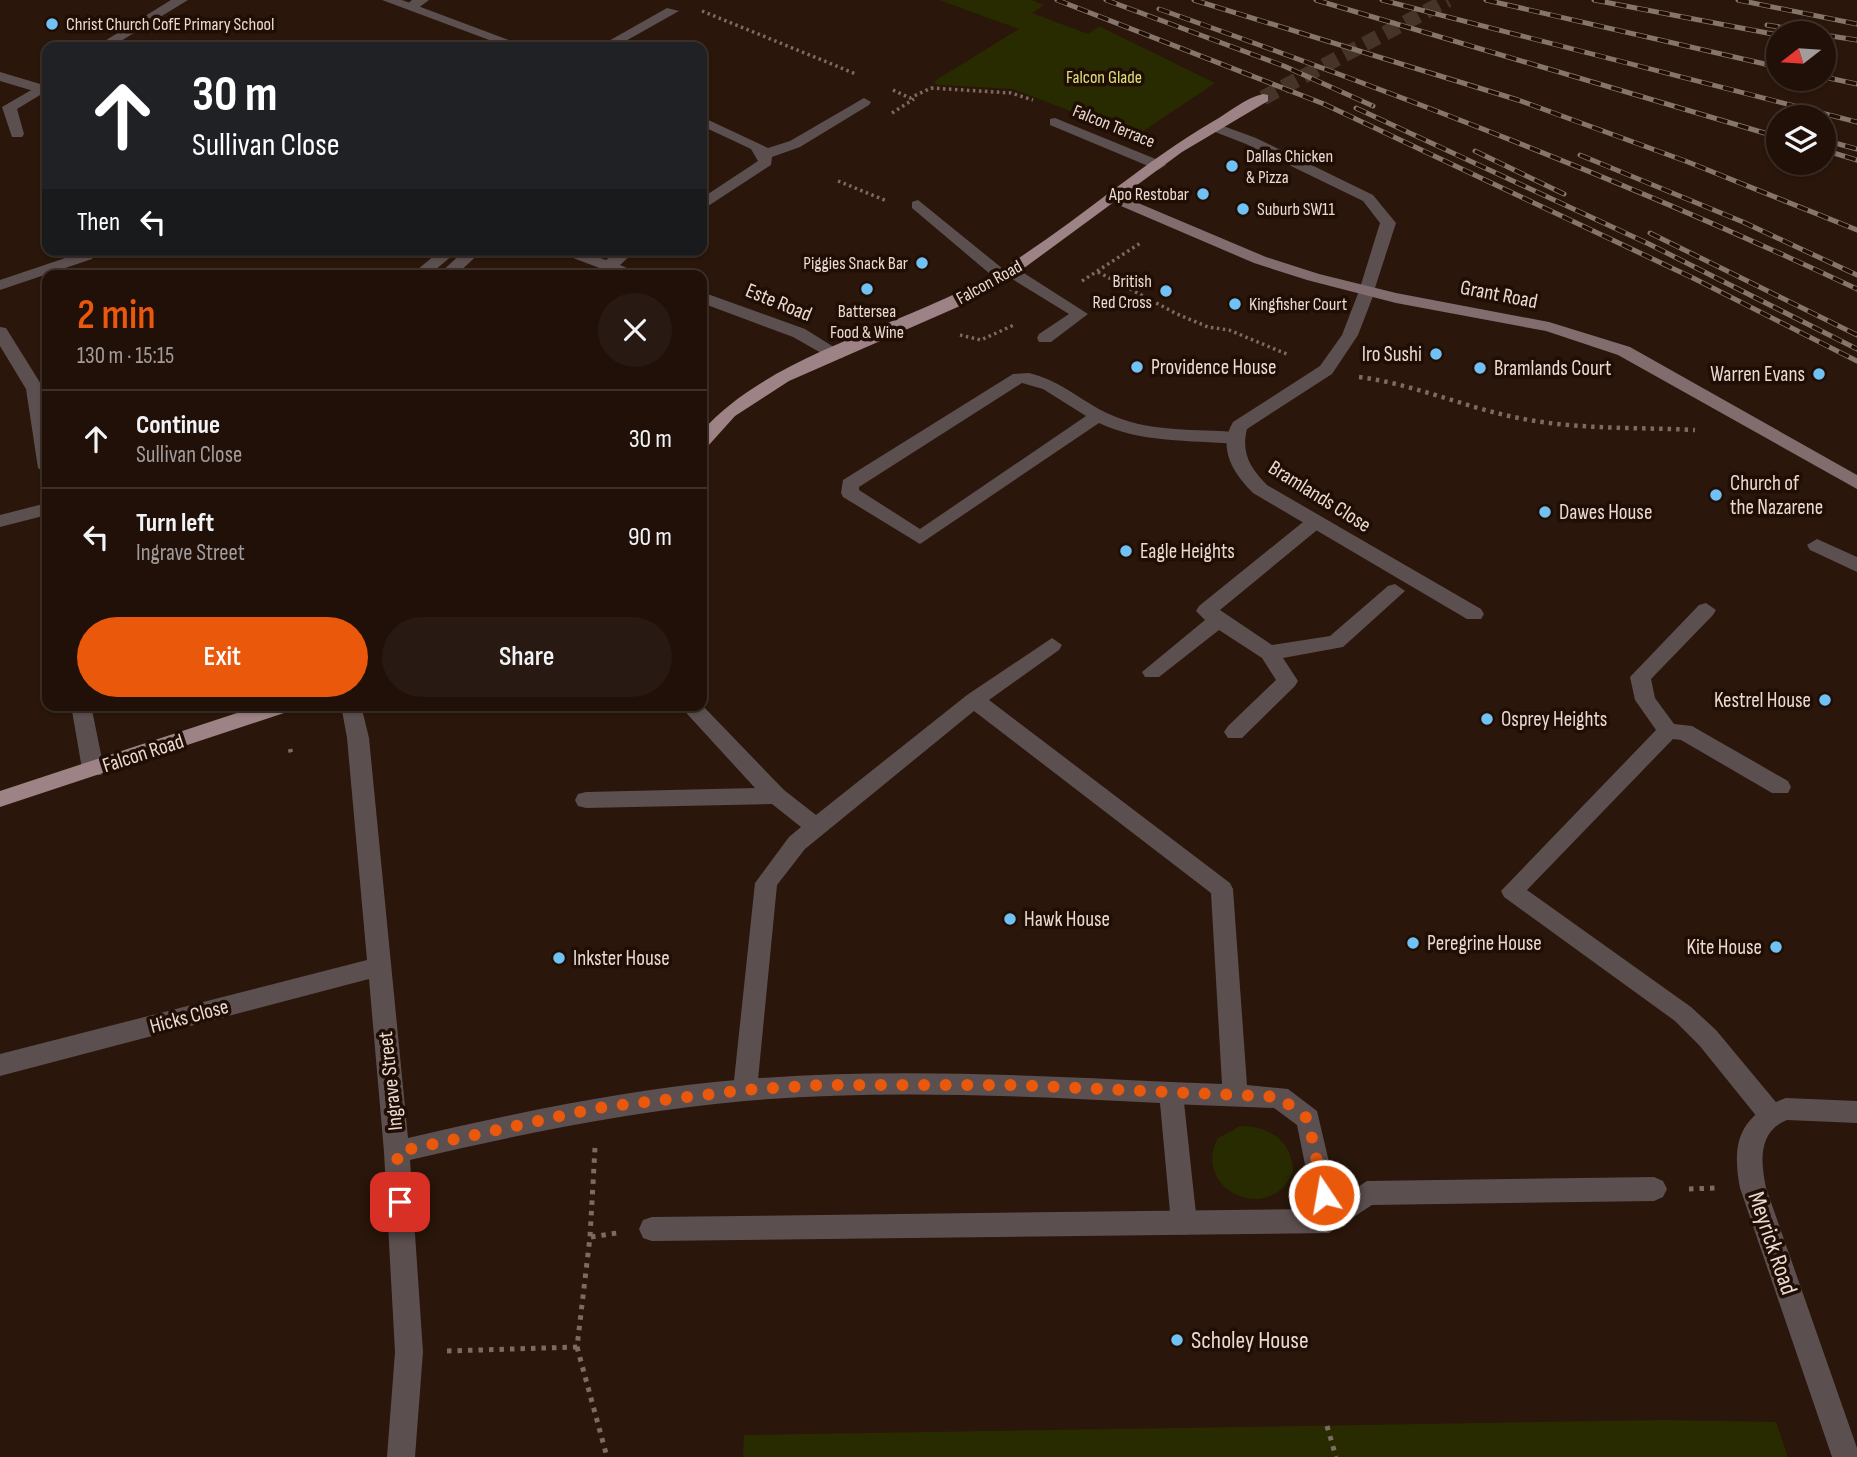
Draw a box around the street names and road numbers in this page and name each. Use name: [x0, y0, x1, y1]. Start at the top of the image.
street label: Falcon Terrace: [1070, 101, 1158, 152]
street label: Falcon Road: [953, 256, 1026, 309]
street label: Grant Road: [1458, 275, 1540, 314]
street label: Este Road: [742, 278, 816, 327]
street label: Bramlands Close: [1264, 455, 1376, 538]
street label: Falcon Road: [99, 729, 187, 778]
street label: Hicks Close: [147, 994, 231, 1039]
street label: Ingrave Street: [373, 1030, 408, 1132]
street label: Meyrick Road: [1741, 1188, 1804, 1298]

